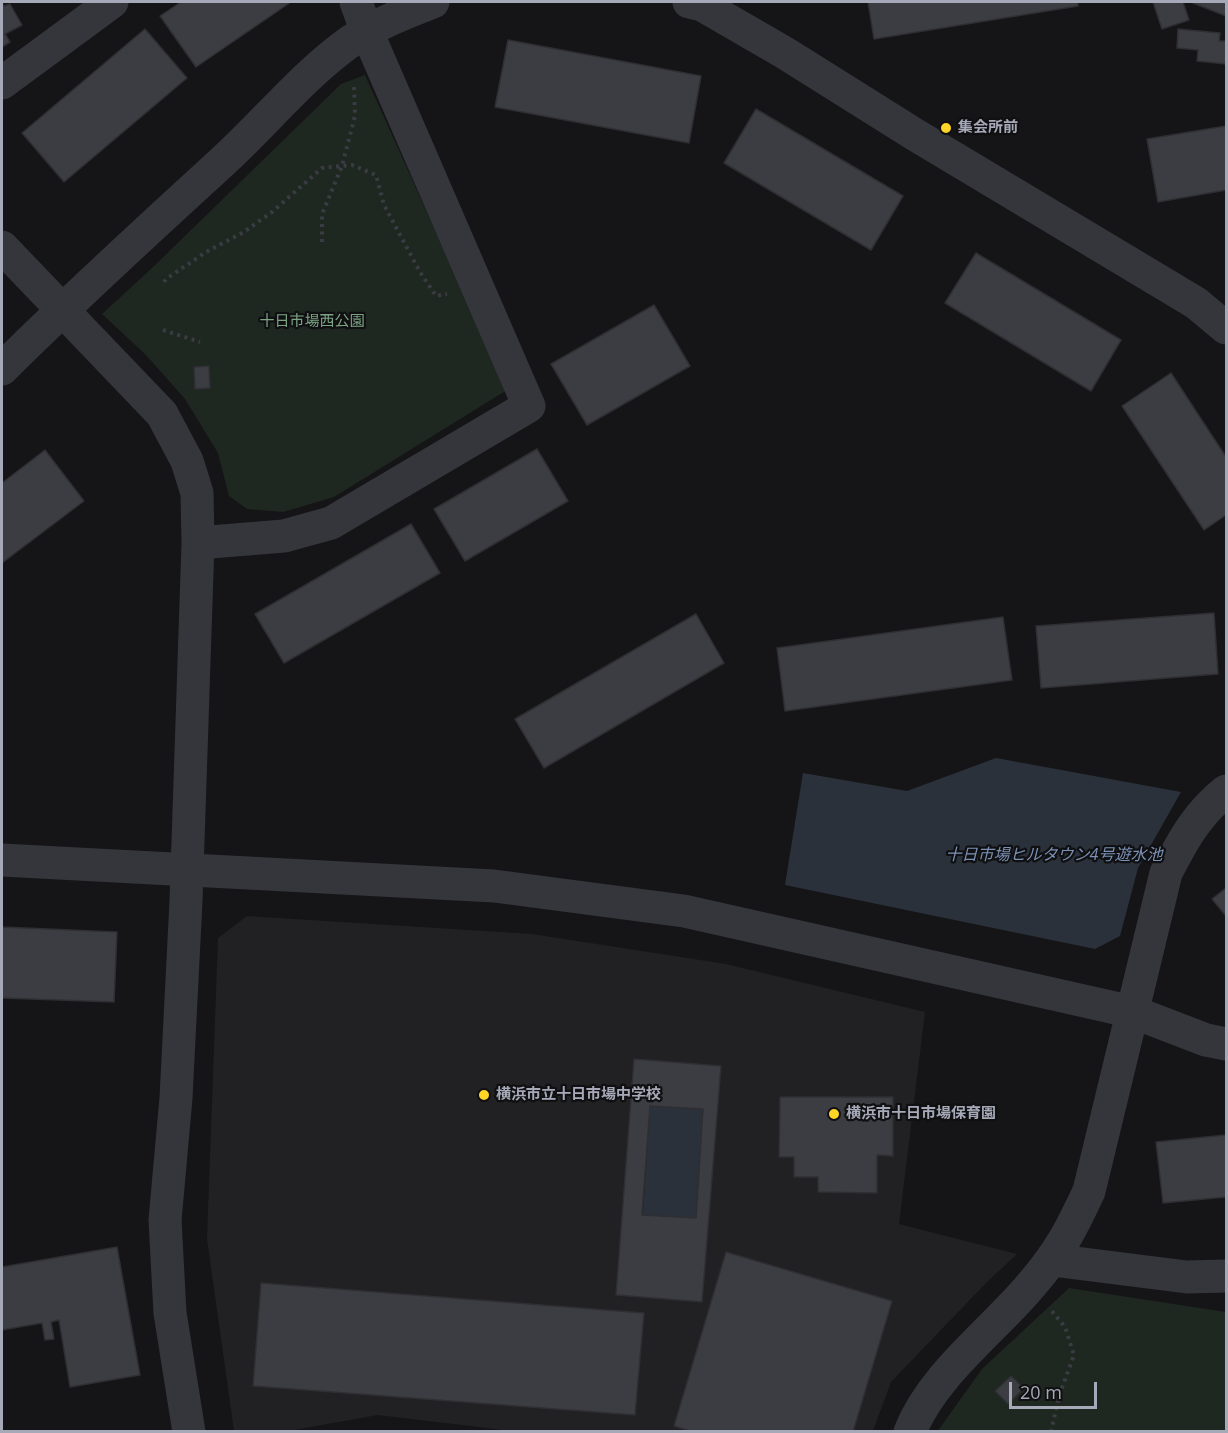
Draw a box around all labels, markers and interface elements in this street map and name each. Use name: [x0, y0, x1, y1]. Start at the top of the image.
place label: 集会所前: [958, 119, 1018, 137]
marker: 集会所前: [939, 121, 953, 135]
park label: 十日市場西公園: [260, 313, 364, 331]
water label: 十日市場ヒルタウン4号遊水池: [946, 845, 1162, 865]
place label: 横浜市立十日市場中学校: [496, 1086, 661, 1104]
marker: 横浜市立十日市場中学校: [477, 1088, 491, 1102]
place label: 横浜市十日市場保育園: [846, 1105, 996, 1123]
marker: 横浜市十日市場保育園: [827, 1107, 841, 1121]
scale bar: [1012, 1370, 1100, 1408]
text: 20 m: [1020, 1380, 1062, 1404]

